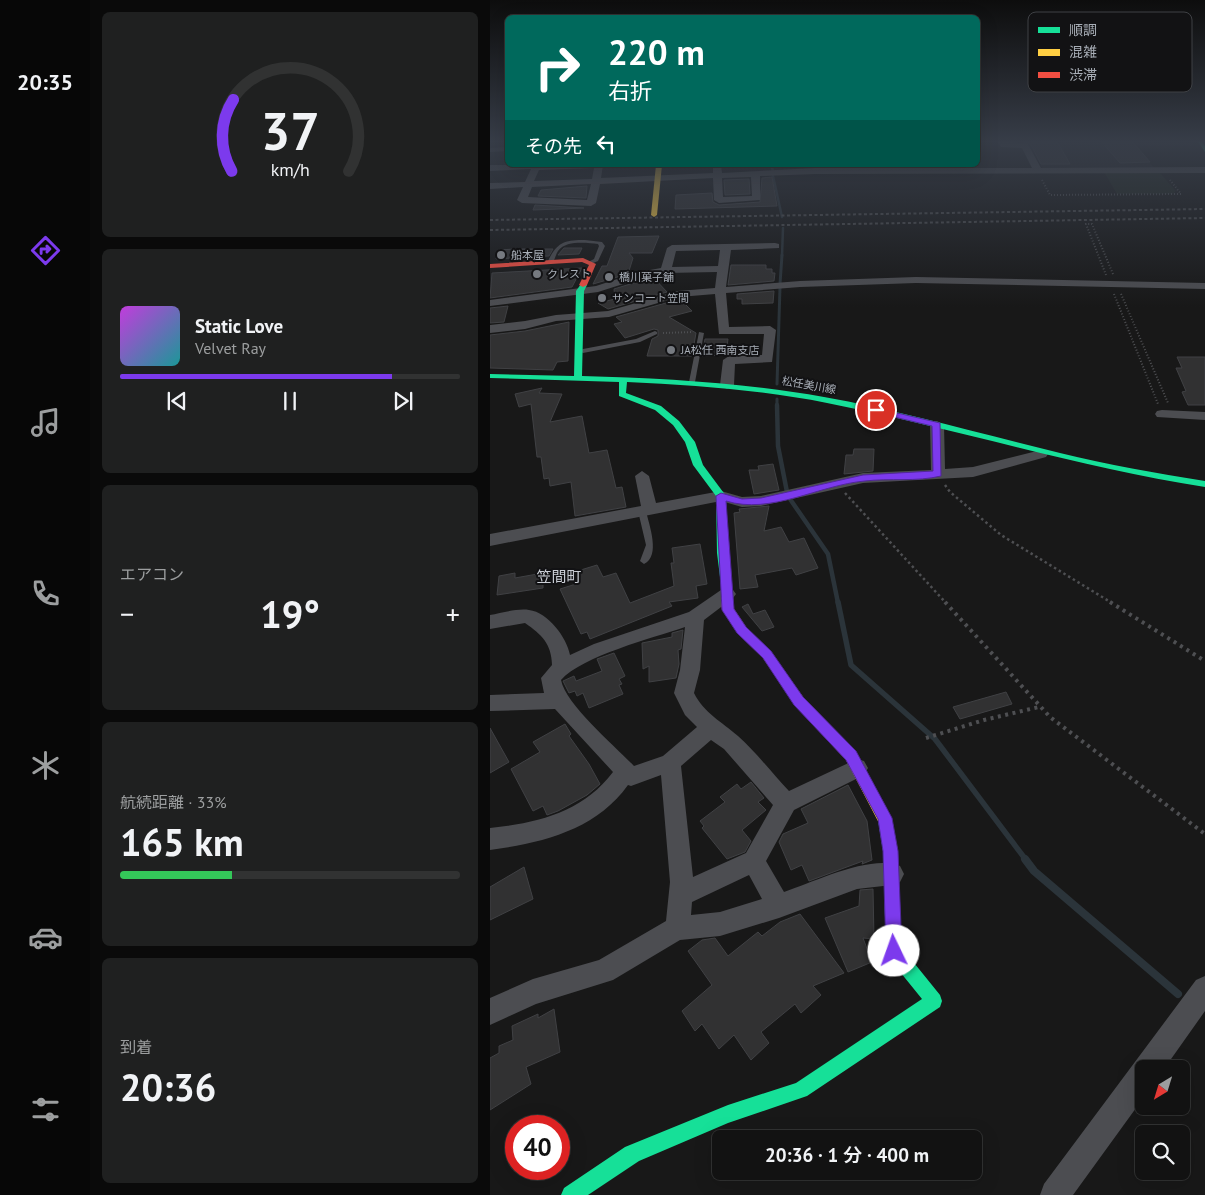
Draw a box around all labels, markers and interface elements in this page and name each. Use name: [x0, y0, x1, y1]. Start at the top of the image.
legend: [1028, 12, 1192, 92]
text: 順調: [1069, 21, 1097, 39]
text: 220 m: [608, 29, 705, 75]
icon: right: [525, 35, 590, 100]
text: 混雑: [1069, 43, 1097, 61]
text: 渋滞: [1069, 66, 1097, 84]
text: 20:35: [17, 68, 73, 96]
text: 右折: [608, 77, 652, 105]
text: 37: [261, 97, 319, 164]
icon: left: [592, 130, 620, 158]
text: その先: [525, 134, 582, 158]
text: km/h: [270, 158, 310, 181]
icon: directions: [28, 233, 63, 268]
place label: 船本屋: [511, 248, 544, 262]
marker: 船本屋: [495, 249, 507, 261]
place label: クレスト: [547, 267, 591, 281]
marker: クレスト: [531, 268, 543, 280]
place label: 橋川菓子舗: [619, 270, 674, 284]
marker: 橋川菓子舗: [603, 271, 615, 283]
place label: サンコート笠間: [612, 291, 689, 305]
marker: サンコート笠間: [596, 292, 608, 304]
text: Static Love: [195, 314, 283, 338]
text: Velvet Ray: [195, 338, 266, 358]
place label: JA松任 西南支店: [680, 343, 760, 357]
marker: JA松任 西南支店: [665, 344, 677, 356]
street label: 松任美川線: [781, 373, 837, 397]
icon: previous: [163, 387, 191, 415]
icon: pause: [276, 387, 304, 415]
icon: next: [389, 387, 417, 415]
pin: [855, 389, 897, 431]
icon: arrive: [862, 396, 890, 424]
icon: music: [28, 405, 63, 440]
text: エアコン: [120, 564, 184, 584]
district label: 笠間町: [536, 567, 582, 586]
icon: phone: [28, 576, 63, 611]
text: 19°: [260, 589, 320, 638]
text: −: [120, 595, 134, 632]
text: +: [446, 595, 460, 632]
icon: climate: [28, 748, 63, 783]
text: 航続距離 · 33%: [120, 792, 227, 812]
text: 165 km: [120, 817, 244, 866]
icon: car: [28, 920, 63, 955]
position arrow: [867, 924, 919, 976]
text: 到着: [120, 1037, 152, 1057]
north arrow: [1135, 1060, 1190, 1115]
map controls: [1135, 1060, 1190, 1180]
text: 20:36: [120, 1062, 216, 1111]
icon: filters: [28, 1092, 63, 1127]
speed limit sign: 40: [505, 1115, 570, 1180]
button: search: [1135, 1125, 1190, 1180]
text: 20:36 · 1 分 · 400 m: [765, 1143, 929, 1167]

